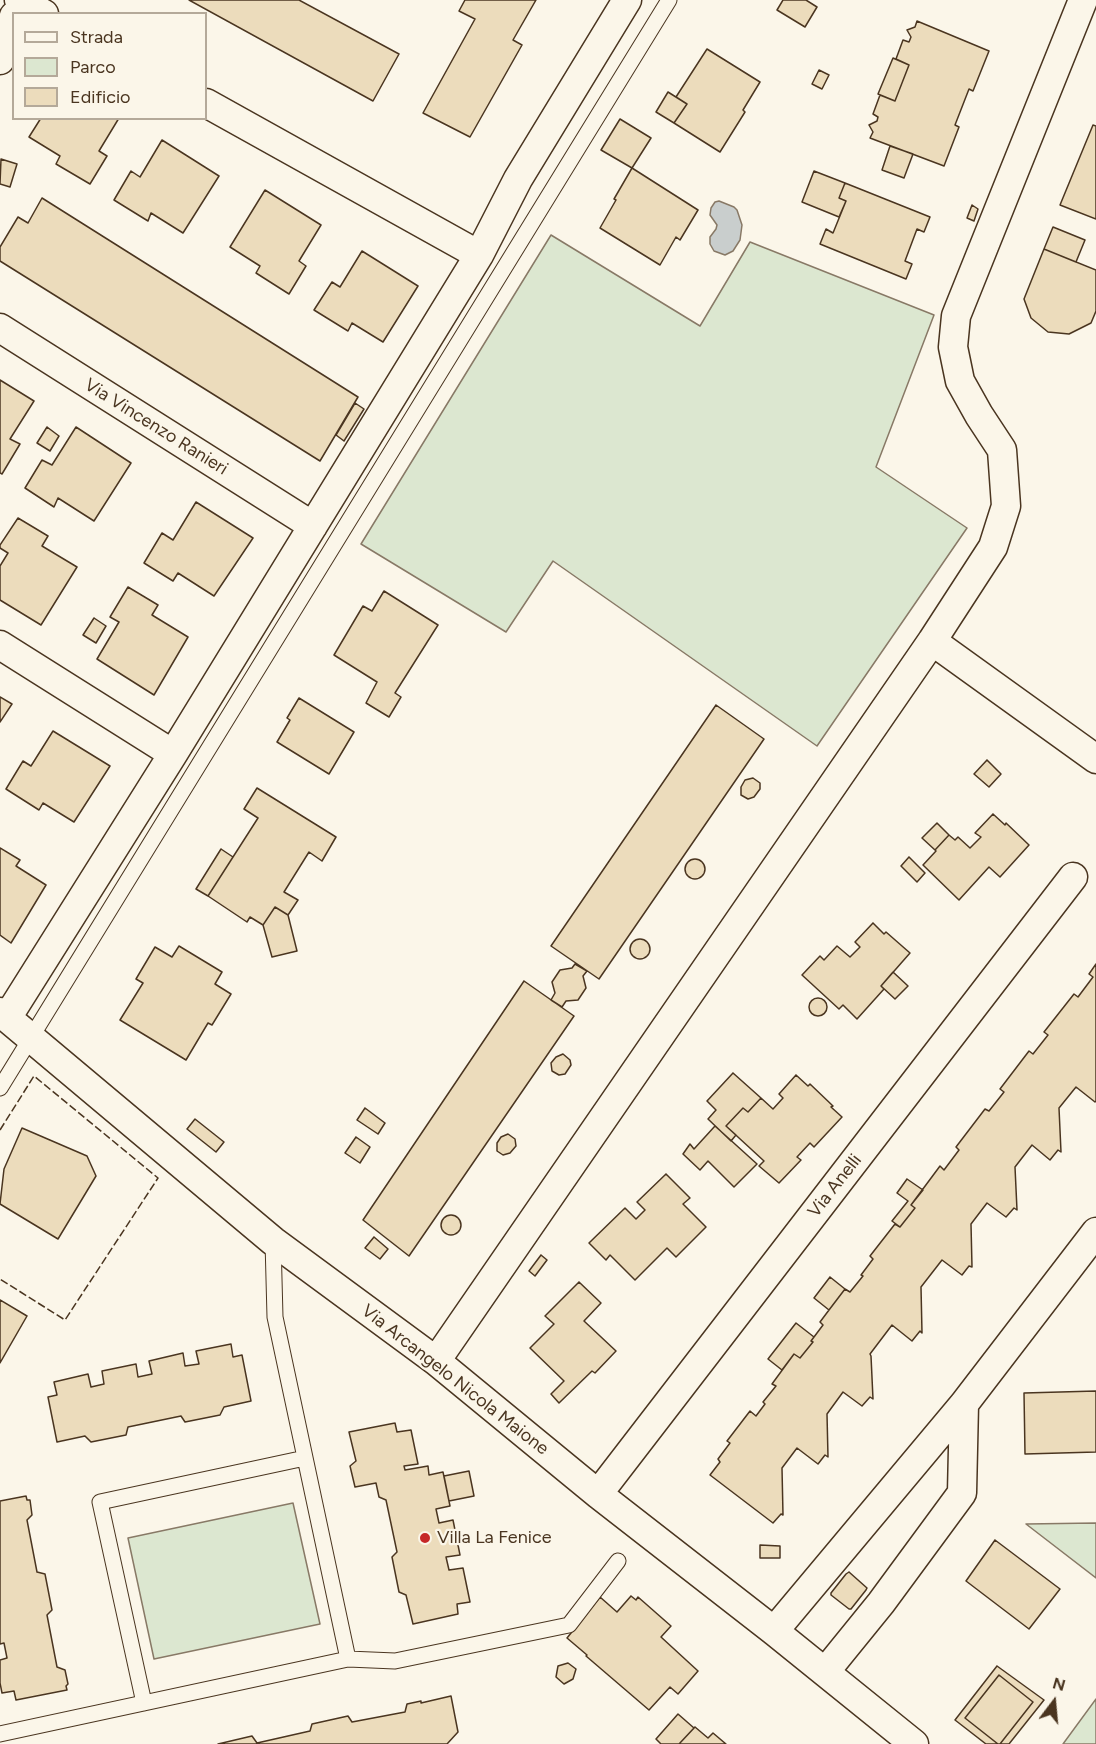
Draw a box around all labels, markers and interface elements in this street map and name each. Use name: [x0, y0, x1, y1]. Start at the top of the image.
legend: [12, 12, 207, 120]
text: Strada: [70, 26, 123, 48]
text: Parco: [70, 56, 116, 78]
text: Edificio: [70, 86, 131, 108]
street label: Via Vincenzo Ranieri: [80, 374, 232, 480]
street label: Via Anelli: [804, 1150, 866, 1222]
street label: Via Arcangelo Nicola Maione: [357, 1300, 553, 1460]
place label: Villa La Fenice: [437, 1527, 551, 1549]
marker: Villa La Fenice: [418, 1531, 432, 1545]
north arrow: [1024, 1672, 1084, 1732]
text: N: [1051, 1673, 1068, 1695]

